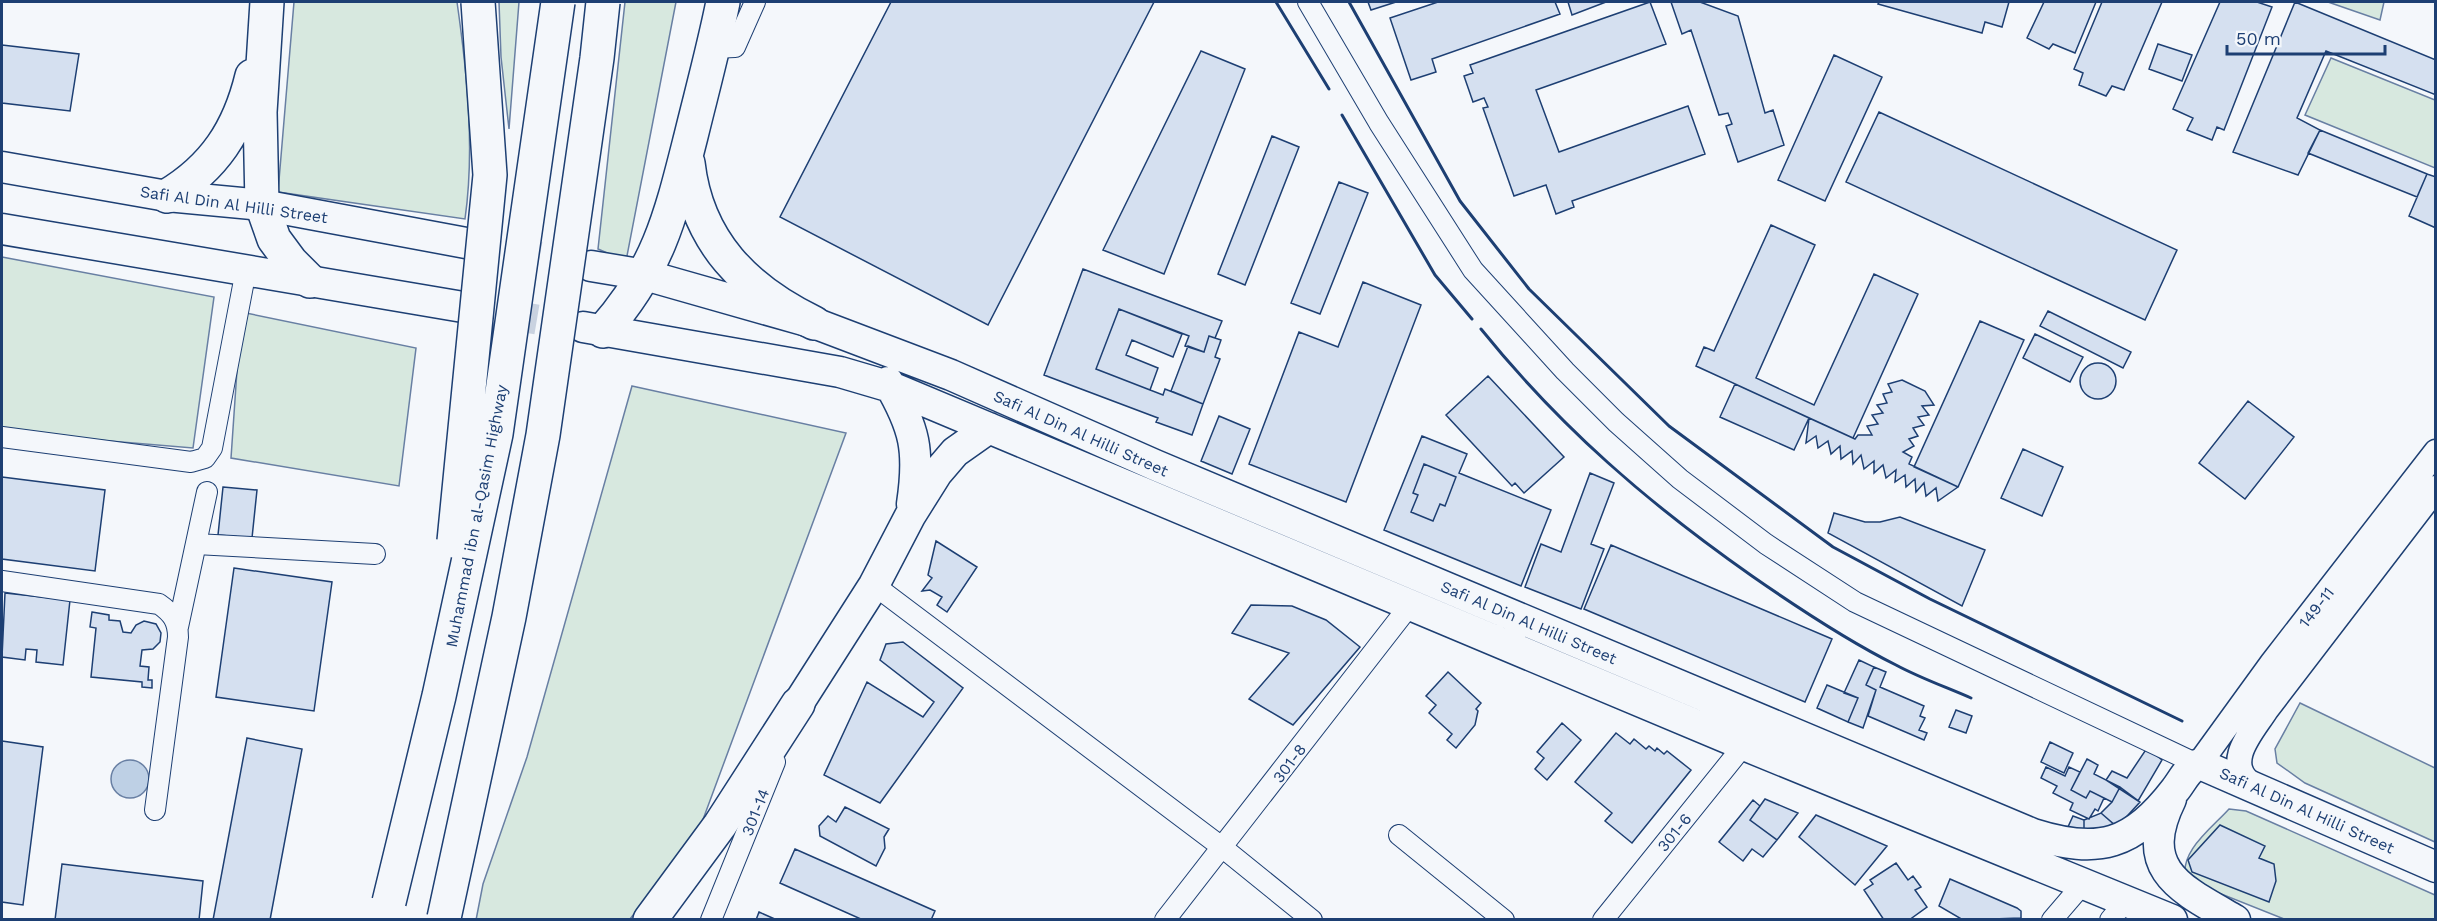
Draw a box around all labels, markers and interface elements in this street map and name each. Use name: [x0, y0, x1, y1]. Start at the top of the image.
scale bar: [2227, 18, 2384, 56]
text: 50 m: [2236, 28, 2281, 49]
street label: Safi Al Din Al Hilli Street: [139, 182, 329, 227]
street label: Muhammad ibn al-Qasim Highway: [442, 382, 511, 649]
street label: Safi Al Din Al Hilli Street: [990, 386, 1171, 481]
street label: Safi Al Din Al Hilli Street: [1438, 577, 1620, 668]
street label: 149-11: [2295, 583, 2338, 631]
street label: 301-8: [1269, 740, 1310, 786]
street label: Safi Al Din Al Hilli Street: [2216, 763, 2397, 858]
street label: 301-14: [737, 786, 774, 838]
street label: 301-6: [1653, 809, 1695, 855]

